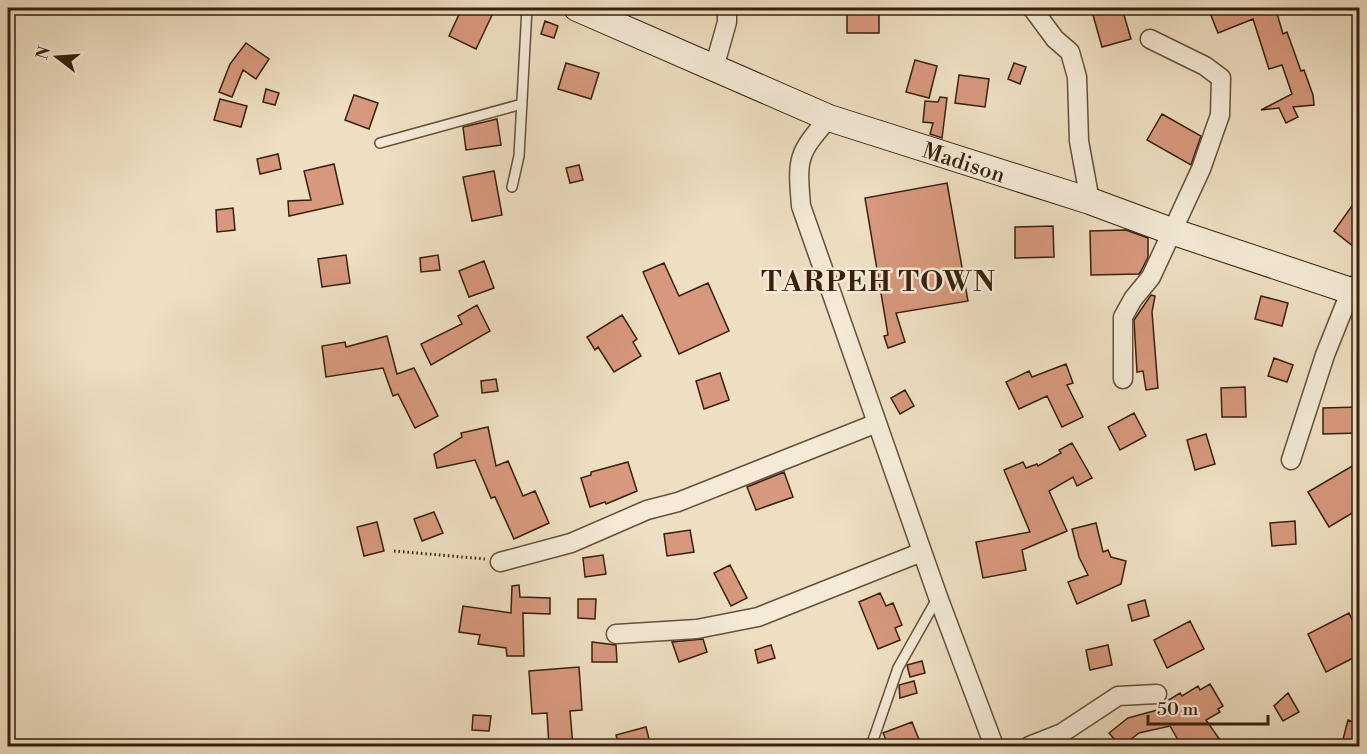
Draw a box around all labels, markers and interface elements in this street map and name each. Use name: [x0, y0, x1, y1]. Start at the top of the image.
north arrow: [27, 27, 87, 87]
text: N: [32, 44, 55, 62]
street label: Madison: [919, 137, 1008, 189]
district label: TARPEH TOWN: [761, 265, 997, 300]
scale bar: [1148, 688, 1268, 726]
text: 50 m: [1157, 698, 1199, 721]

